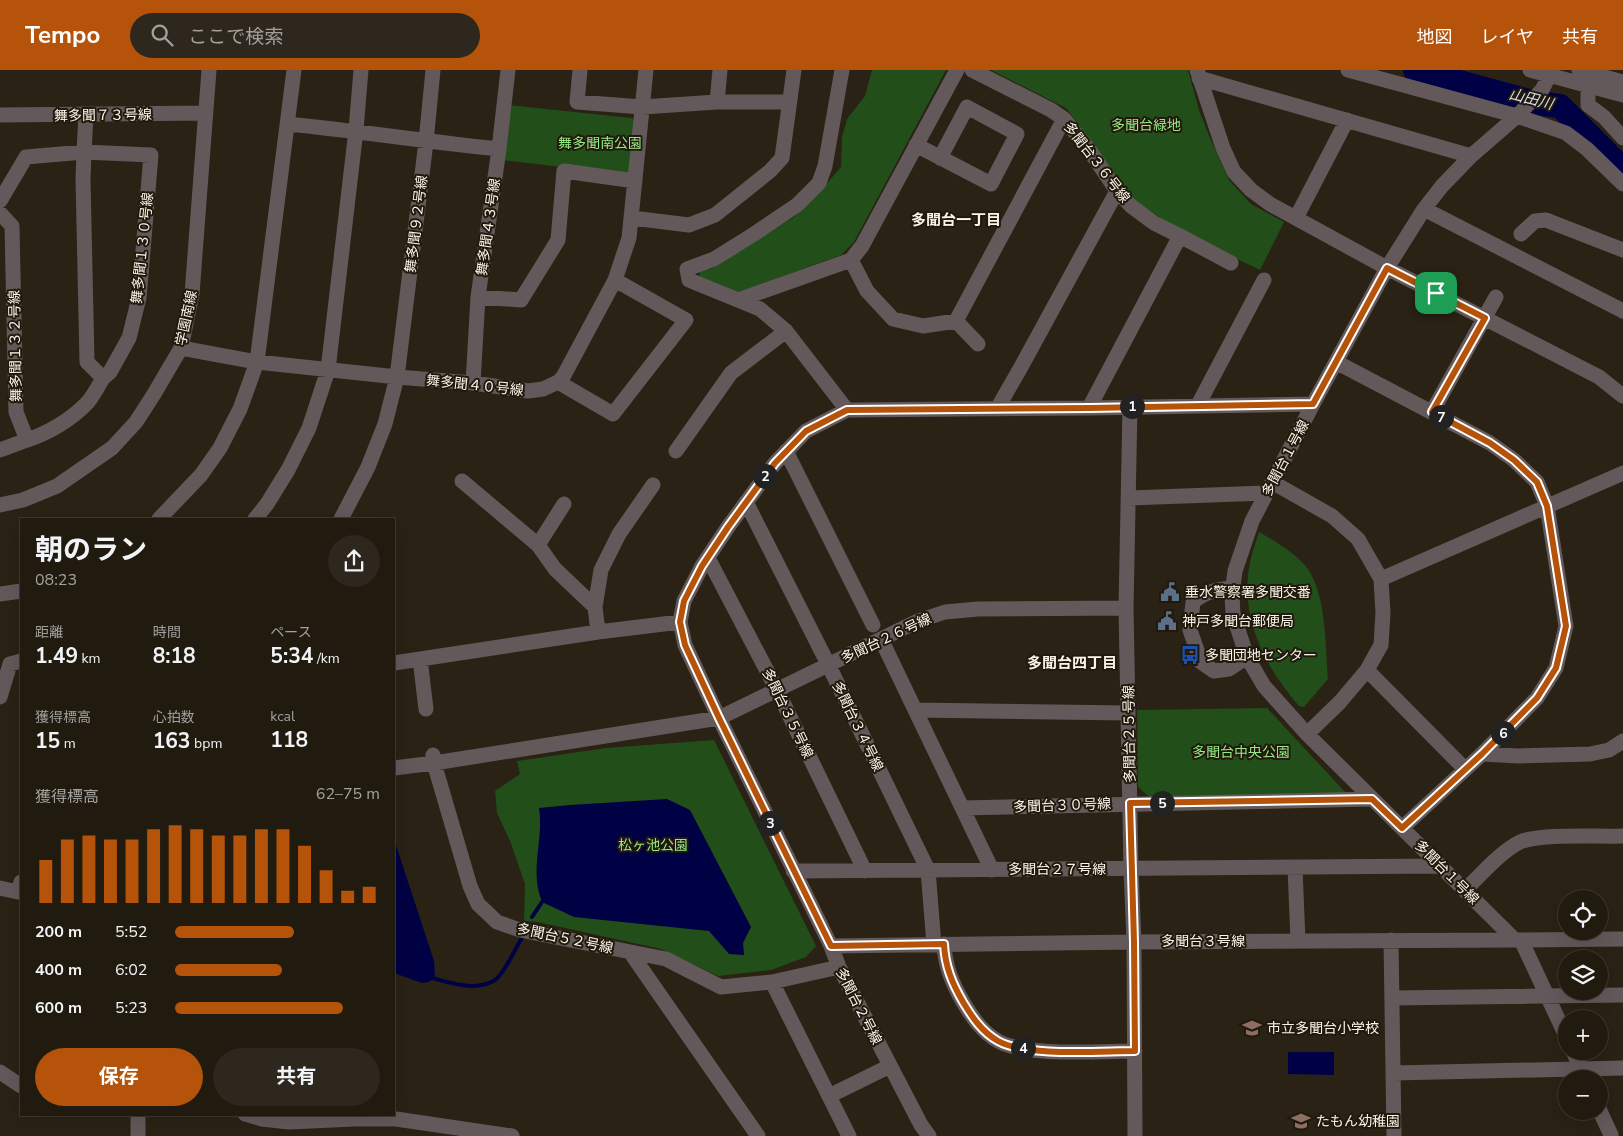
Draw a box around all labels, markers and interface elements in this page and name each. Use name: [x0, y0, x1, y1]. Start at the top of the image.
search box: [130, 13, 480, 58]
text: Tempo: [25, 19, 100, 51]
icon: search: [148, 21, 176, 49]
text: ここで検索: [188, 24, 283, 50]
text: 地図: [1417, 25, 1453, 49]
text: レイヤ: [1481, 25, 1534, 49]
text: 共有: [1562, 25, 1598, 49]
water label: 山田川: [1507, 84, 1557, 115]
street label: 舞多聞７３号線: [54, 105, 152, 126]
park label: 多聞台緑地: [1111, 116, 1181, 135]
street label: 多聞台３６号線: [1059, 118, 1134, 207]
park label: 舞多聞南公園: [558, 134, 642, 153]
street label: 舞多聞９２号線: [401, 174, 432, 274]
street label: 舞多聞４３号線: [472, 177, 505, 277]
street label: 舞多聞１３０号線: [127, 191, 158, 305]
district label: 多聞台一丁目: [911, 210, 1001, 230]
pin: [1415, 272, 1457, 314]
icon: arrive: [1422, 279, 1450, 307]
street label: 学園南線: [171, 289, 202, 347]
street label: 舞多聞１３２号線: [5, 290, 26, 402]
street label: 舞多聞４０号線: [425, 371, 525, 400]
pin: 1: [1120, 394, 1144, 418]
text: 1: [1128, 397, 1137, 416]
pin: 7: [1428, 404, 1454, 430]
text: 7: [1437, 408, 1446, 427]
street label: 多聞台１号線: [1257, 417, 1314, 500]
pin: 2: [752, 464, 778, 488]
text: 2: [761, 467, 770, 486]
text: 朝のラン: [35, 531, 147, 569]
button: share: [328, 535, 380, 587]
text: 08:23: [35, 569, 77, 591]
public building icon: 垂水警察署多聞交番: [1159, 581, 1181, 603]
place label: 垂水警察署多聞交番: [1185, 583, 1311, 602]
street label: 多聞台２６号線: [838, 609, 935, 668]
public building icon: 神戸多聞台郵便局: [1156, 610, 1178, 632]
place label: 神戸多聞台郵便局: [1182, 612, 1294, 631]
text: 距離: [35, 623, 63, 642]
text: 時間: [153, 623, 181, 642]
text: ペース: [270, 623, 312, 642]
text: 1.49: [35, 642, 78, 670]
text: 8:18: [153, 642, 196, 670]
text: 5:34: [270, 642, 313, 670]
bus stop icon: 多聞団地センター: [1179, 644, 1201, 666]
place label: 多聞団地センター: [1205, 646, 1317, 665]
text: km: [78, 649, 101, 668]
text: /km: [313, 649, 340, 668]
district label: 多聞台四丁目: [1027, 653, 1117, 673]
street label: 多聞台３５号線: [758, 665, 818, 761]
street label: 多聞台３４号線: [828, 678, 888, 774]
street label: 多聞台２５号線: [1119, 685, 1140, 783]
text: kcal: [270, 707, 295, 726]
text: 獲得標高: [35, 708, 91, 727]
text: 心拍数: [153, 708, 195, 727]
pin: 6: [1490, 720, 1516, 746]
text: 6: [1499, 724, 1508, 743]
text: 118: [270, 726, 308, 754]
text: 15: [35, 727, 60, 755]
text: 163: [153, 727, 190, 755]
text: m: [60, 734, 76, 753]
text: bpm: [190, 734, 222, 753]
park label: 多聞台中央公園: [1192, 743, 1290, 762]
text: 62–75 m: [316, 783, 380, 805]
text: 獲得標高: [35, 786, 99, 808]
pin: 5: [1150, 790, 1174, 816]
street label: 多聞台３０号線: [1013, 794, 1111, 817]
text: 5: [1158, 794, 1167, 813]
pin: 3: [758, 810, 782, 836]
text: 3: [766, 814, 775, 833]
park label: 松ヶ池公園: [618, 836, 688, 855]
street label: 多聞台１号線: [1410, 836, 1483, 909]
street label: 多聞台２７号線: [1008, 860, 1106, 879]
map controls: [1558, 890, 1608, 1120]
button: locate: [1558, 890, 1608, 940]
street label: 多聞台５２号線: [515, 919, 615, 958]
text: 200 m: [35, 921, 82, 943]
text: 5:52: [115, 921, 147, 943]
street label: 多聞台３号線: [1161, 932, 1245, 951]
button: layers: [1558, 950, 1608, 1000]
text: 400 m: [35, 959, 82, 981]
text: 6:02: [115, 959, 147, 981]
street label: 多聞台２号線: [831, 964, 886, 1048]
text: 600 m: [35, 997, 82, 1019]
text: 5:23: [115, 997, 147, 1019]
button: +: [1558, 1010, 1608, 1060]
school or university icon: 市立多聞台小学校: [1241, 1017, 1263, 1039]
place label: 市立多聞台小学校: [1267, 1019, 1379, 1038]
pin: 4: [1010, 1036, 1036, 1060]
text: 4: [1019, 1039, 1028, 1058]
button: 保存: [35, 1048, 203, 1106]
button: 共有: [213, 1048, 380, 1106]
button: −: [1558, 1070, 1608, 1120]
school or university icon: たもん幼稚園: [1290, 1110, 1312, 1132]
place label: たもん幼稚園: [1316, 1112, 1400, 1131]

